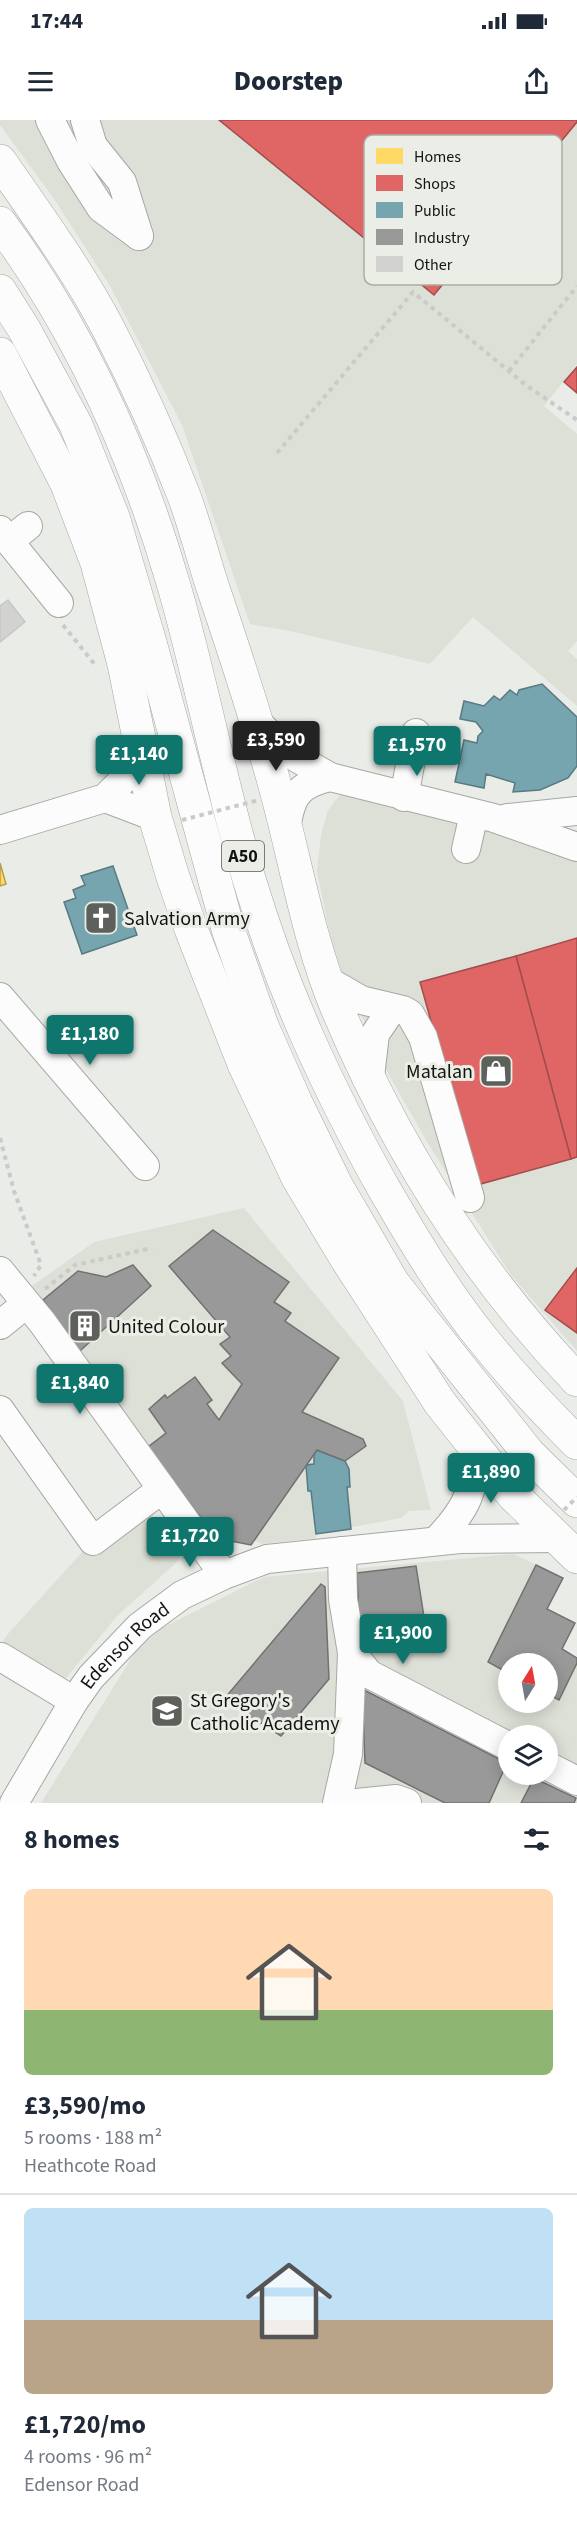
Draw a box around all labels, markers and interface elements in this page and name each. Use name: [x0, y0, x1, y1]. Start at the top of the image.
text: 17:44: [30, 5, 83, 37]
text: Doorstep: [234, 62, 343, 101]
icon: menu: [24, 65, 57, 98]
icon: share: [520, 65, 553, 98]
legend: [364, 135, 562, 285]
text: Homes: [414, 146, 461, 168]
text: Shops: [414, 173, 456, 195]
text: Public: [414, 200, 456, 222]
text: Industry: [414, 227, 470, 249]
text: Other: [414, 254, 453, 276]
pin: £3,590: [227, 721, 325, 772]
text: £3,590: [247, 726, 305, 754]
pin: £1,570: [368, 726, 466, 777]
text: £1,570: [388, 731, 446, 759]
pin: £1,140: [90, 735, 188, 786]
text: £1,140: [110, 740, 168, 768]
road number: A50: [222, 841, 264, 871]
church icon: Salvation Army: [83, 900, 119, 936]
place label: Salvation Army: [124, 905, 250, 933]
pin: £1,180: [41, 1015, 139, 1066]
text: £1,180: [61, 1020, 119, 1048]
shop icon: Matalan: [478, 1053, 514, 1089]
place label: Matalan: [406, 1058, 473, 1086]
building icon: United Colour: [67, 1308, 103, 1344]
place label: United Colour: [108, 1313, 224, 1341]
pin: £1,840: [31, 1364, 129, 1415]
text: £1,840: [51, 1369, 109, 1397]
pin: £1,890: [442, 1453, 540, 1504]
text: £1,890: [462, 1458, 520, 1486]
pin: £1,720: [141, 1517, 239, 1568]
text: £1,720: [161, 1522, 219, 1550]
street label: Edensor Road: [74, 1596, 176, 1695]
pin: £1,900: [354, 1614, 452, 1665]
text: £1,900: [374, 1619, 432, 1647]
north arrow: [498, 1653, 558, 1713]
map controls: [498, 1653, 558, 1785]
place label: St Gregory's Catholic Academy: [190, 1687, 340, 1738]
school or university icon: St Gregory's Catholic Academy: [149, 1693, 185, 1729]
button: layers: [498, 1725, 558, 1785]
text: 8 homes: [24, 1821, 119, 1858]
icon: filters: [520, 1823, 553, 1856]
icon: home: [235, 1928, 343, 2036]
text: £3,590/mo: [24, 2087, 146, 2124]
text: 5 rooms · 188 m²: [24, 2124, 162, 2152]
text: Heathcote Road: [24, 2152, 157, 2180]
icon: home: [235, 2247, 343, 2355]
text: £1,720/mo: [24, 2406, 146, 2443]
text: 4 rooms · 96 m²: [24, 2443, 152, 2471]
text: Edensor Road: [24, 2471, 139, 2499]

